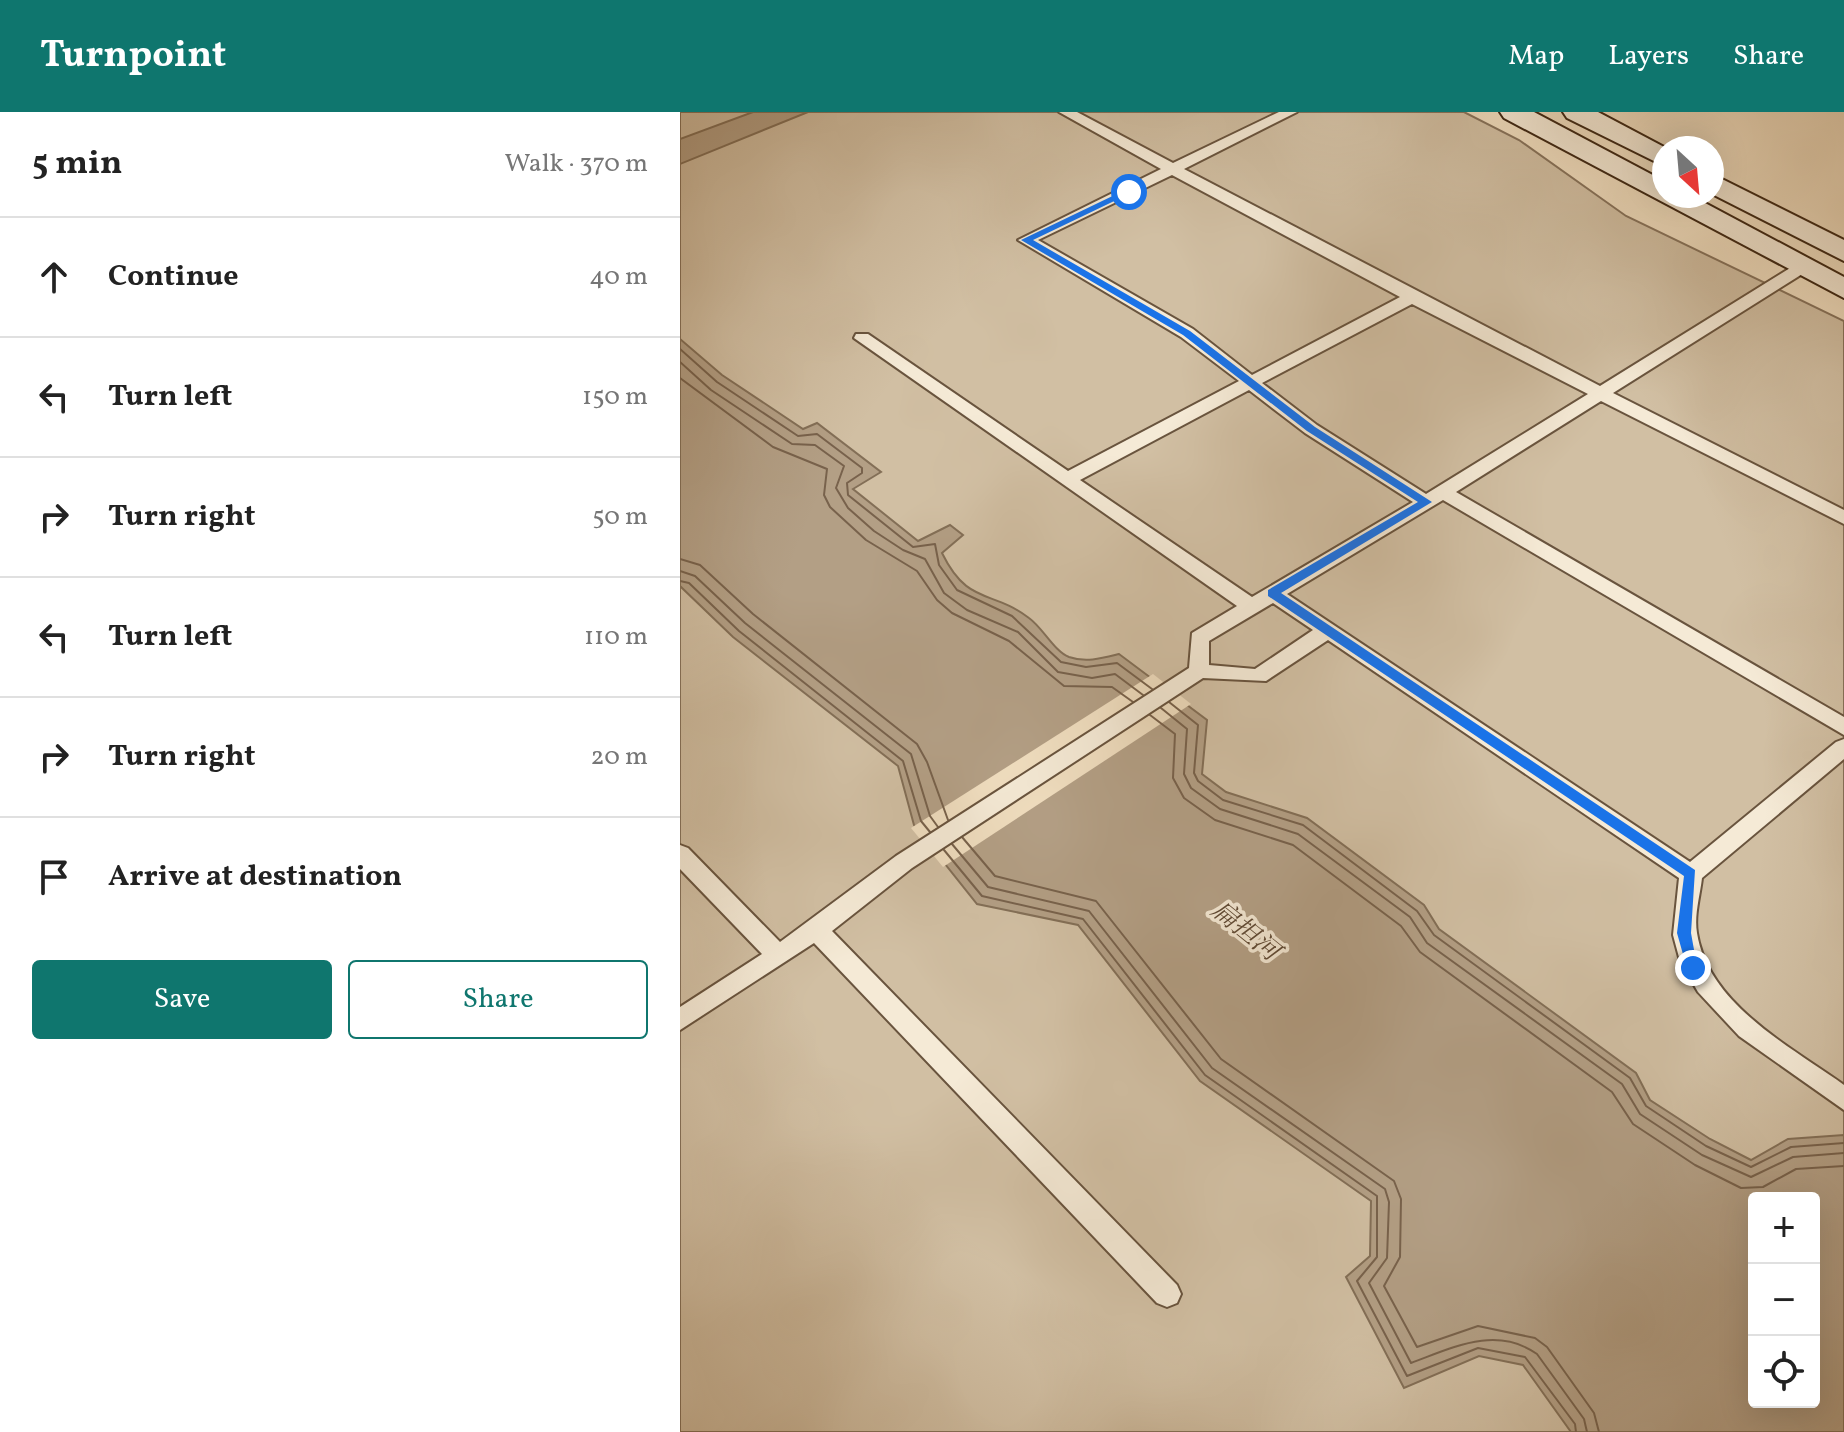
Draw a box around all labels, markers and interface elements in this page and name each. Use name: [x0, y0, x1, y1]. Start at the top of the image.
text: Turnpoint: [40, 30, 226, 83]
text: Map: [1508, 37, 1564, 76]
text: Layers: [1608, 37, 1689, 76]
text: Share: [1733, 37, 1804, 76]
north arrow: [1652, 136, 1724, 208]
text: 5 min: [32, 141, 122, 188]
text: Walk · 370 m: [505, 146, 648, 182]
route start: [1111, 174, 1147, 210]
icon: ahead: [32, 255, 76, 299]
text: Continue: [108, 256, 239, 298]
text: 40 m: [589, 259, 648, 295]
icon: left: [32, 375, 76, 419]
text: Turn left: [108, 376, 232, 418]
text: 150 m: [582, 379, 648, 415]
icon: right: [32, 495, 76, 539]
text: Turn right: [108, 496, 256, 538]
text: 50 m: [592, 499, 648, 535]
icon: left: [32, 615, 76, 659]
text: Turn left: [108, 616, 232, 658]
text: 110 m: [584, 619, 648, 655]
icon: right: [32, 735, 76, 779]
text: Turn right: [108, 736, 256, 778]
text: 20 m: [590, 739, 648, 775]
icon: arrive: [32, 855, 76, 899]
text: Arrive at destination: [108, 856, 402, 898]
water label: 扁担河: [1203, 893, 1289, 973]
route end: [1675, 950, 1711, 986]
button: Save: [32, 960, 332, 1039]
button: Share: [348, 960, 648, 1039]
map controls: [1748, 1192, 1820, 1408]
button: +: [1748, 1192, 1820, 1264]
button: −: [1748, 1264, 1820, 1336]
button: locate: [1748, 1336, 1820, 1408]

